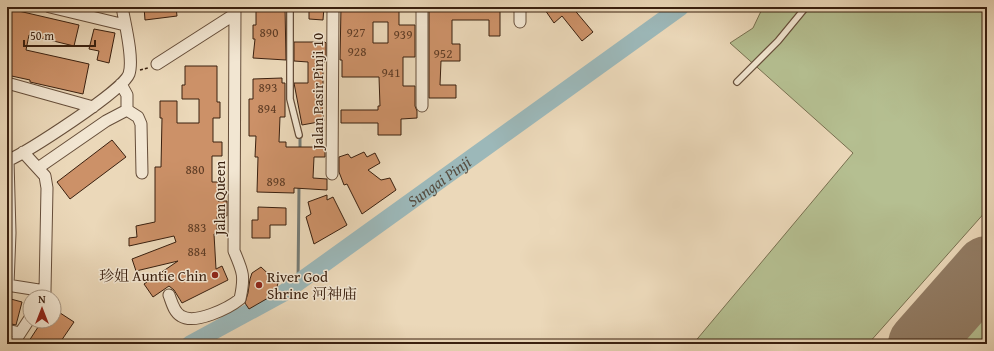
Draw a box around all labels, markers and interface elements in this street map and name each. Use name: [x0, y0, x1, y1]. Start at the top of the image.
scale bar: [24, 22, 95, 48]
house number: 890: [260, 23, 278, 42]
house number: 927: [347, 23, 365, 42]
house number: 939: [394, 25, 412, 44]
text: 50 m: [30, 27, 54, 44]
street label: Jalan Pasir Pinji 10: [307, 33, 328, 151]
house number: 928: [348, 42, 366, 61]
house number: 952: [434, 44, 452, 63]
house number: 941: [382, 63, 400, 82]
house number: 893: [259, 78, 277, 97]
house number: 894: [258, 99, 276, 118]
water label: Sungai Pinji: [402, 150, 476, 212]
house number: 880: [186, 160, 204, 179]
street label: Jalan Queen: [209, 160, 230, 237]
house number: 898: [267, 172, 285, 191]
house number: 883: [188, 218, 206, 237]
house number: 884: [188, 242, 206, 261]
place label: 珍姐 Auntie Chin: [99, 265, 208, 286]
place label: River God Shrine 河神庙: [267, 266, 357, 304]
marker: 珍姐 Auntie Chin: [210, 270, 220, 280]
marker: River God Shrine 河神庙: [254, 280, 264, 290]
north arrow: [22, 289, 62, 329]
text: N: [38, 291, 46, 307]

